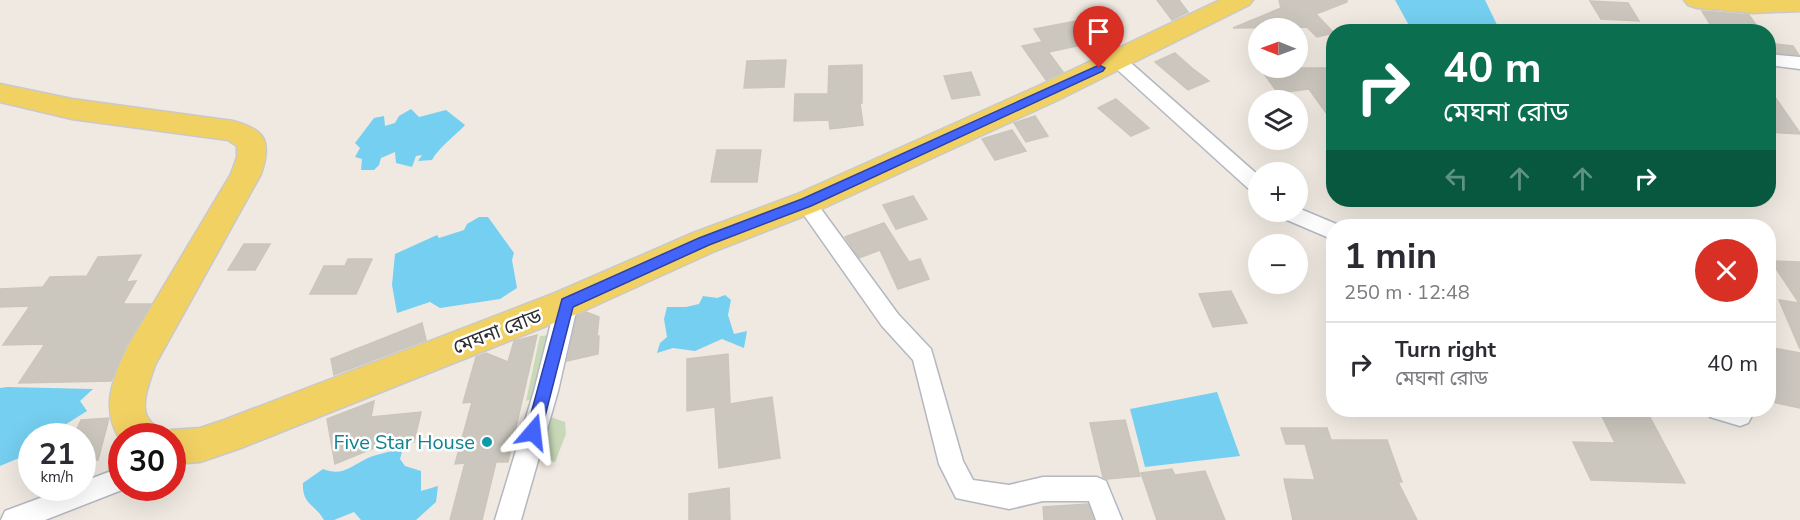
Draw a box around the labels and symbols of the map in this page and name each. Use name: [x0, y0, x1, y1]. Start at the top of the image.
pin: [1073, 6, 1124, 68]
north arrow: [1248, 18, 1308, 78]
street label: মেঘনা রোড: [449, 302, 546, 361]
position arrow: [501, 400, 565, 464]
speed limit sign: 30: [108, 423, 186, 501]
place label: Five Star House: [333, 429, 475, 456]
marker: Five Star House: [480, 435, 494, 449]

